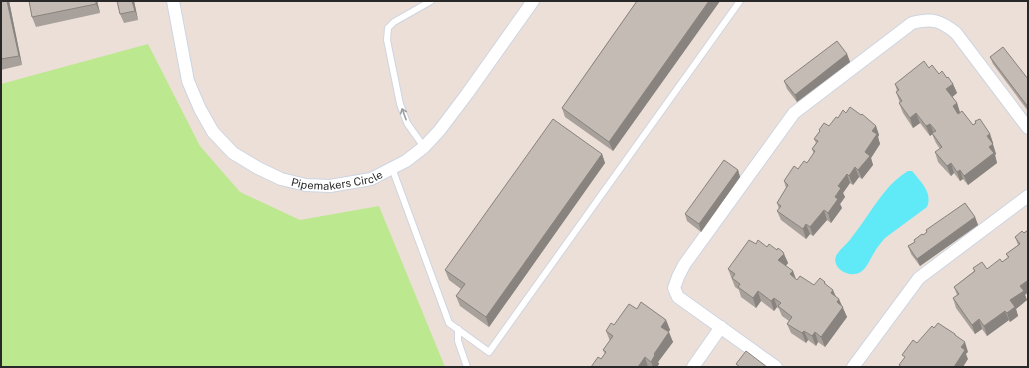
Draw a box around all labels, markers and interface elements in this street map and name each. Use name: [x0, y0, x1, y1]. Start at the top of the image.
one-way arrow: [399, 109, 407, 121]
street label: Pipemakers Circle: [290, 168, 384, 192]

